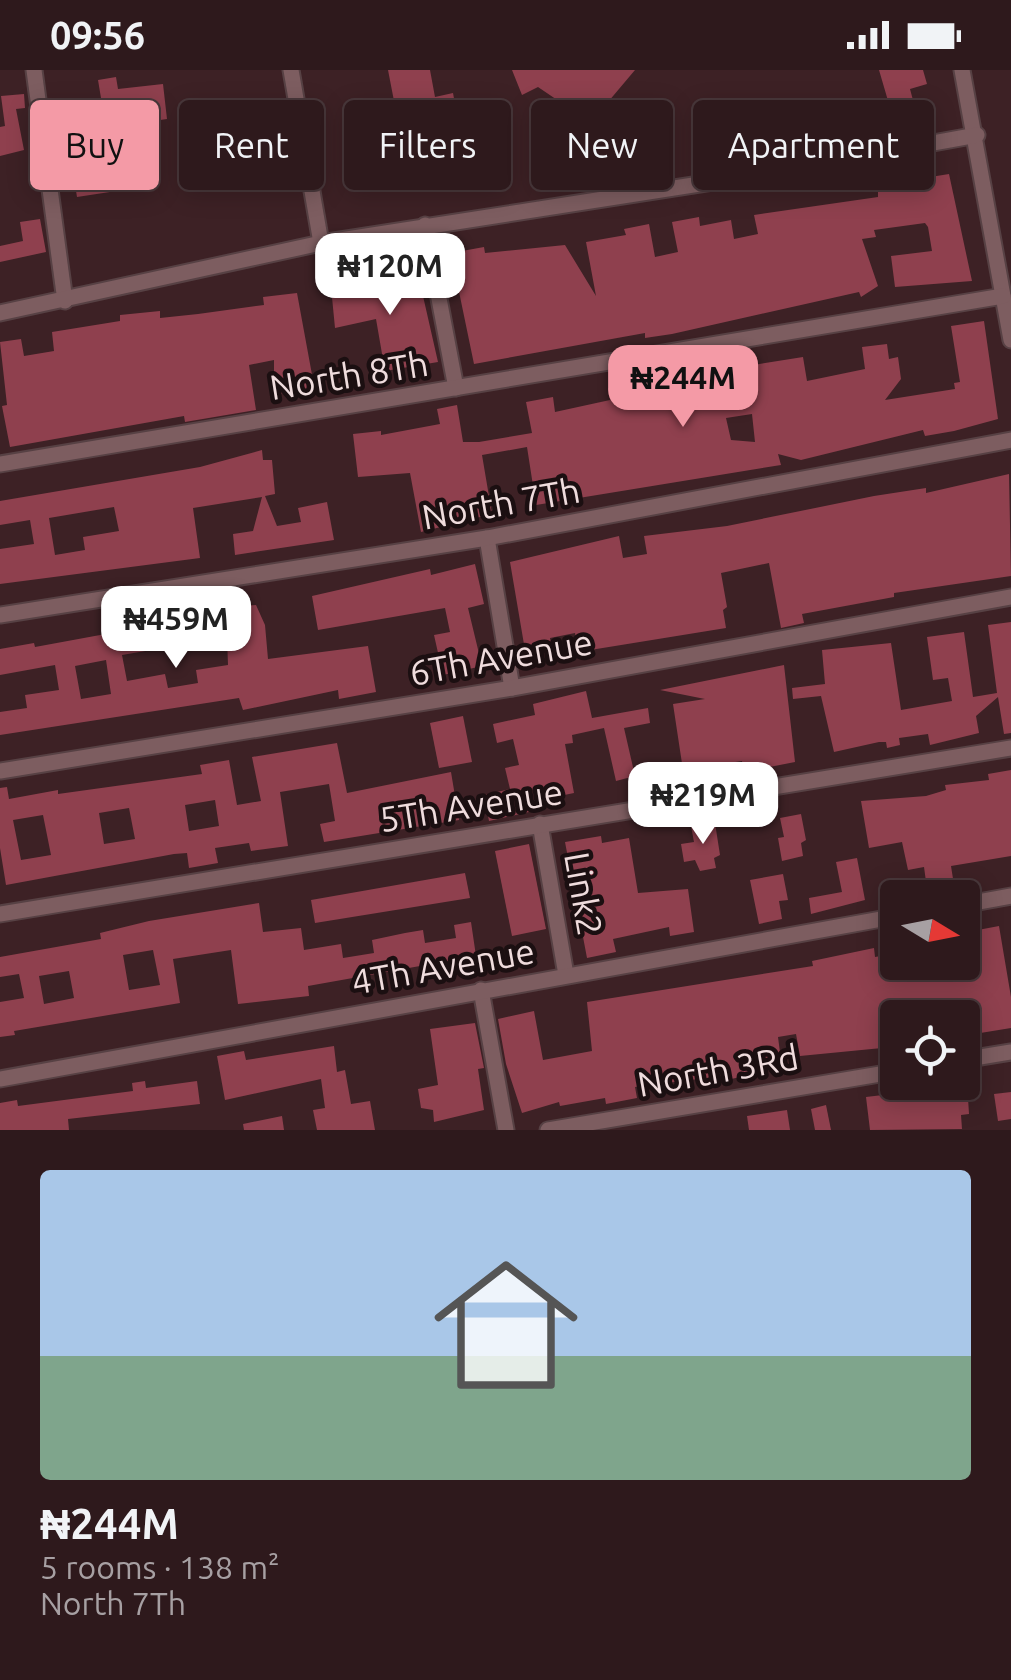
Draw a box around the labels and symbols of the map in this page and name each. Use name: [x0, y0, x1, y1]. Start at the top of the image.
pin: ₦120M: [320, 233, 460, 318]
street label: North 8Th: [267, 343, 431, 407]
pin: ₦244M: [613, 345, 753, 430]
street label: North 7Th: [419, 469, 583, 537]
pin: ₦459M: [106, 586, 246, 671]
street label: 6Th Avenue: [406, 621, 595, 693]
pin: ₦219M: [633, 762, 773, 847]
street label: 5Th Avenue: [376, 771, 565, 839]
street label: Link2: [557, 849, 611, 939]
north arrow: [880, 880, 980, 980]
street label: 4Th Avenue: [348, 930, 537, 1002]
street label: North 3Rd: [634, 1036, 801, 1104]

